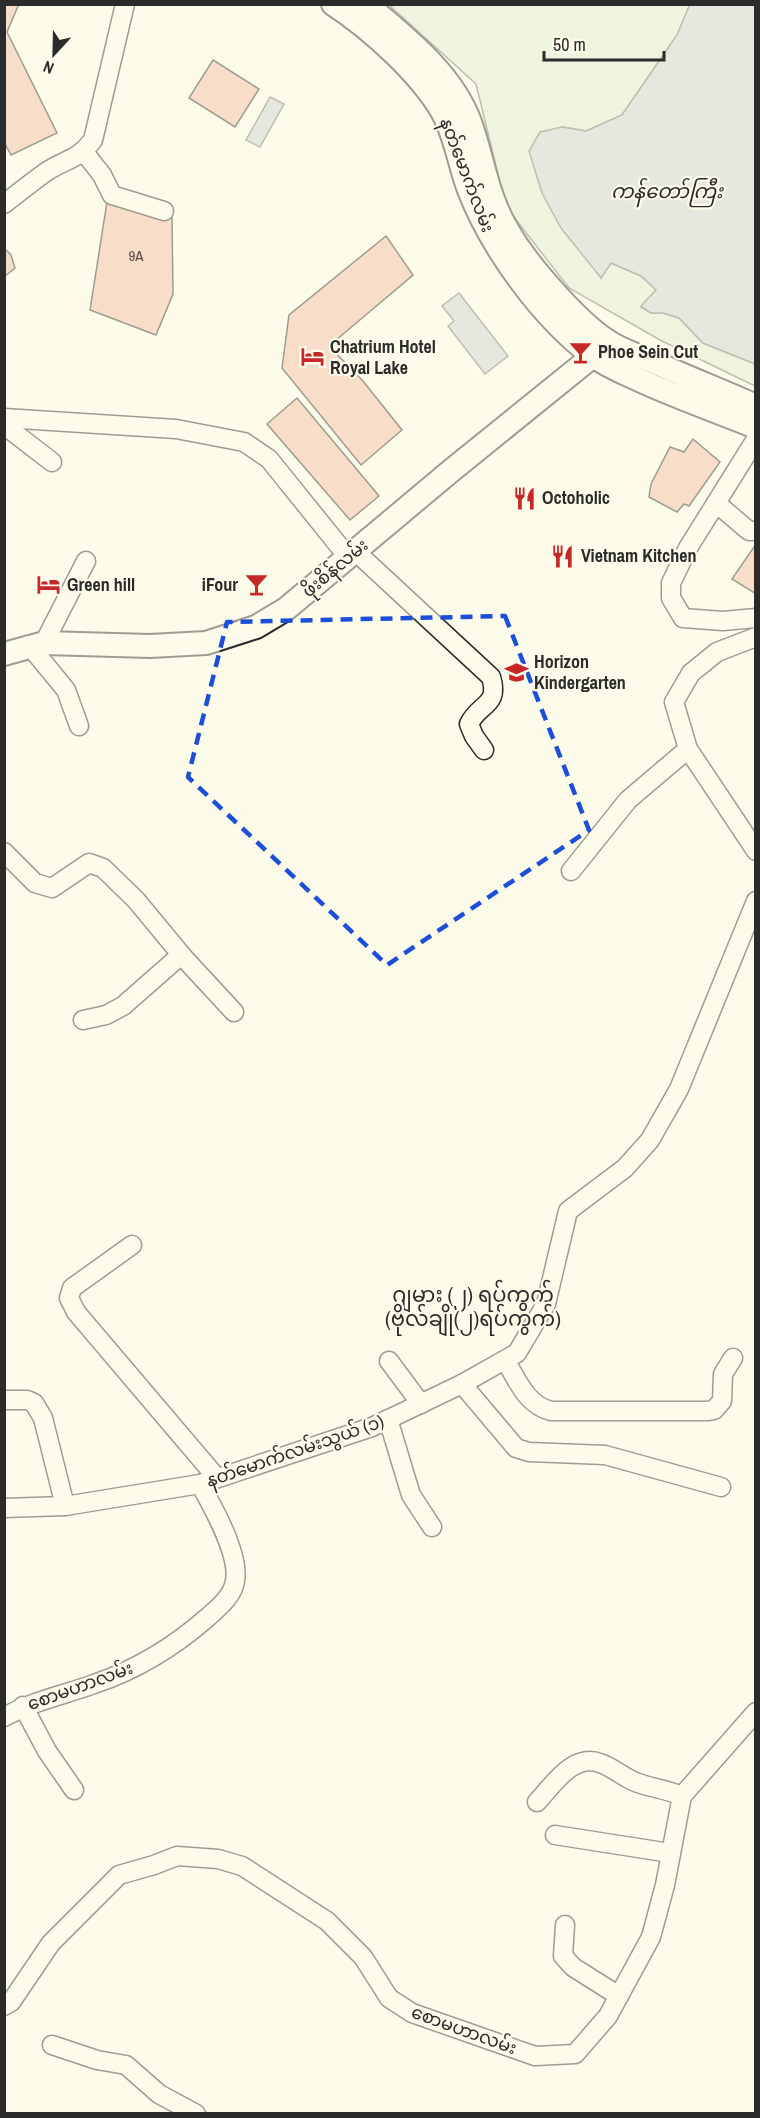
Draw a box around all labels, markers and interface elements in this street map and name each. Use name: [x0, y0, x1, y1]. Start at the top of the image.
north arrow: [24, 24, 84, 84]
scale bar: [544, 24, 664, 62]
text: 50 m: [553, 32, 586, 57]
text: N: [40, 56, 57, 80]
street label: နတ်မောက်လမ်း: [431, 114, 501, 237]
water label: ကန်တော်ကြီး: [611, 177, 724, 208]
house number: 9A: [128, 245, 144, 266]
place label: Chatrium Hotel Royal Lake: [330, 334, 436, 380]
bar icon: Phoe Sein Cut: [567, 339, 593, 365]
place label: Phoe Sein Cut: [598, 339, 698, 364]
hotel icon: Chatrium Hotel Royal Lake: [299, 344, 325, 370]
restaurant icon: Octoholic: [511, 485, 537, 511]
place label: Octoholic: [542, 485, 610, 510]
street label: ဖိုးစိန်လမ်း: [296, 532, 375, 605]
restaurant icon: Vietnam Kitchen: [550, 543, 576, 569]
place label: Vietnam Kitchen: [581, 543, 696, 568]
hotel icon: Green hill: [36, 572, 62, 598]
place label: Green hill: [67, 572, 135, 597]
place label: iFour: [202, 572, 238, 597]
bar icon: iFour: [243, 572, 269, 598]
place label: Horizon Kindergarten: [534, 649, 626, 695]
school or university icon: Horizon Kindergarten: [503, 659, 529, 685]
district label: ဂျမား (၂) ရပ်ကွက် (ဗိုလ်ချို(၂)ရပ်ကွက်): [385, 1279, 561, 1337]
street label: နတ်မောက်လမ်းသွယ် (၁): [203, 1408, 388, 1496]
street label: စောမဟာလမ်း: [24, 1655, 136, 1716]
street label: စောမဟာလမ်း: [408, 1999, 520, 2060]

